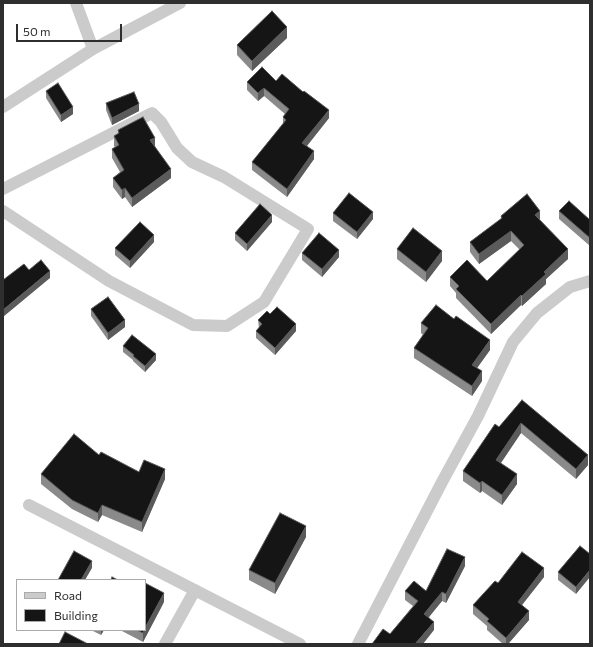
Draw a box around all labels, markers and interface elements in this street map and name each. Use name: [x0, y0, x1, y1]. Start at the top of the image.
scale bar: [18, 16, 124, 42]
text: 50 m: [23, 24, 51, 38]
legend: [16, 579, 146, 631]
text: Road: [54, 588, 82, 602]
text: Building: [54, 608, 98, 622]

